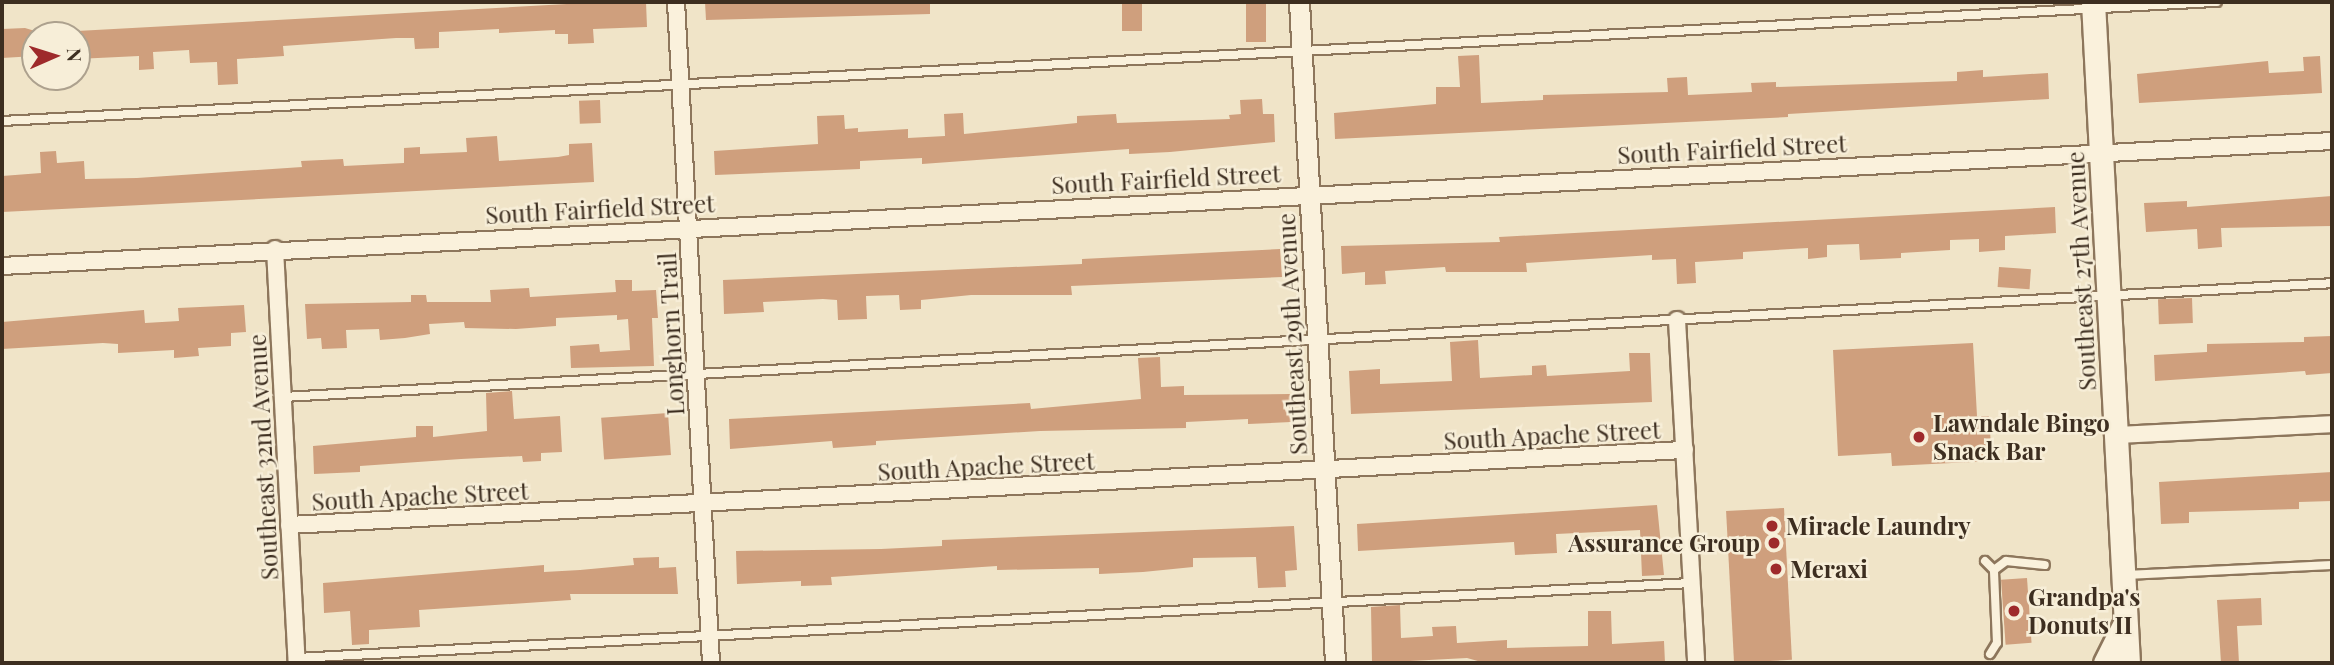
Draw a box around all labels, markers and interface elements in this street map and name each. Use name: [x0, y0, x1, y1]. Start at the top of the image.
north arrow: [21, 21, 91, 91]
text: N: [62, 47, 88, 63]
street label: South Fairfield Street: [1617, 129, 1847, 169]
street label: Southeast 27th Avenue: [2060, 150, 2102, 392]
street label: South Fairfield Street: [1051, 159, 1281, 199]
street label: South Fairfield Street: [485, 189, 715, 229]
street label: Southeast 29th Avenue: [1271, 212, 1313, 456]
street label: Longhorn Trail: [652, 252, 690, 416]
street label: Southeast 32nd Avenue: [242, 333, 284, 581]
place label: Lawndale Bingo Snack Bar: [1933, 409, 2110, 465]
street label: South Apache Street: [1442, 415, 1662, 455]
marker: Lawndale Bingo Snack Bar: [1911, 429, 1927, 445]
street label: South Apache Street: [876, 446, 1096, 486]
street label: South Apache Street: [310, 476, 530, 516]
place label: Miracle Laundry: [1786, 512, 1971, 540]
marker: Miracle Laundry: [1764, 518, 1780, 534]
place label: Assurance Group: [1568, 529, 1760, 557]
marker: Assurance Group: [1766, 535, 1782, 551]
place label: Meraxi: [1790, 555, 1868, 583]
marker: Meraxi: [1768, 561, 1784, 577]
place label: Grandpa's Donuts II: [2028, 583, 2140, 639]
marker: Grandpa's Donuts II: [2006, 603, 2022, 619]

